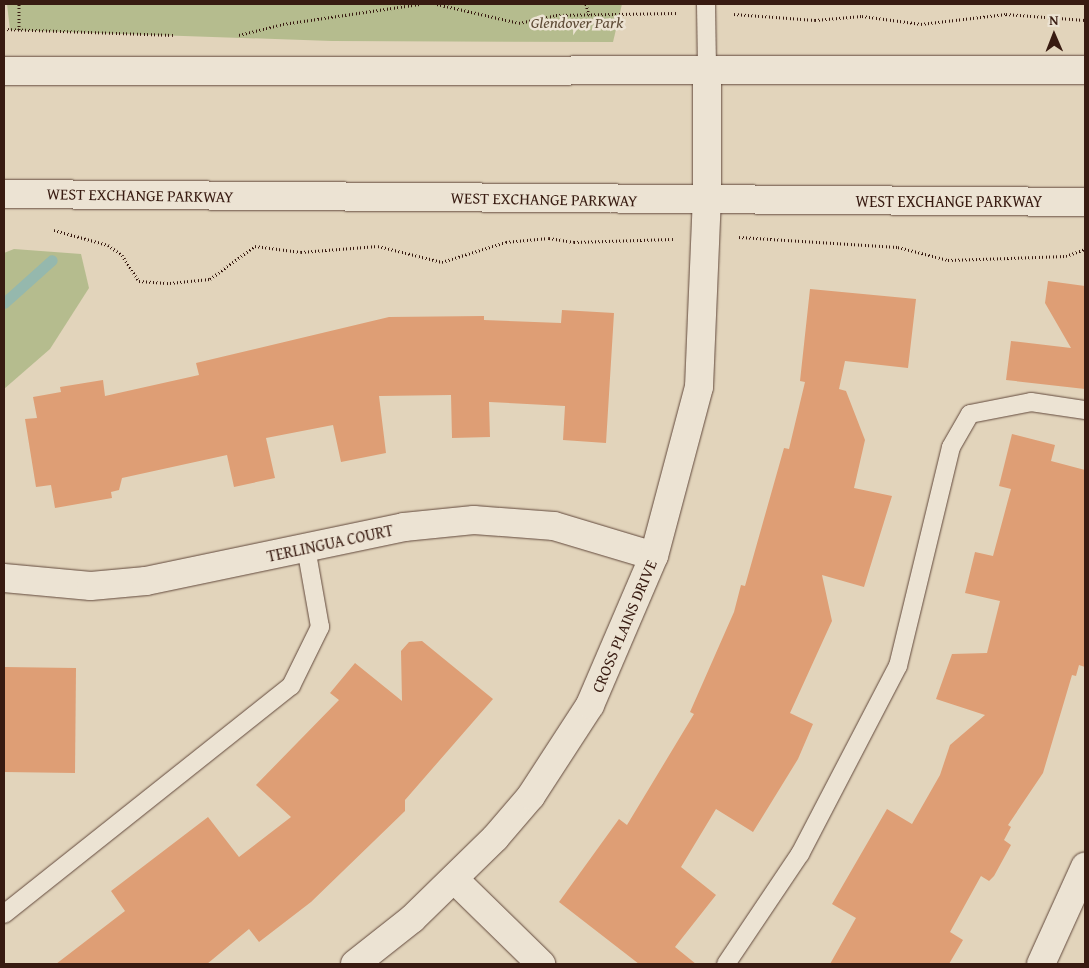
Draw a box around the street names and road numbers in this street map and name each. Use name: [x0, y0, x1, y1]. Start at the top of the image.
street label: WEST EXCHANGE PARKWAY: [46, 184, 234, 206]
street label: WEST EXCHANGE PARKWAY: [450, 188, 638, 210]
street label: WEST EXCHANGE PARKWAY: [856, 191, 1042, 211]
street label: TERLINGUA COURT: [265, 520, 395, 566]
street label: CROSS PLAINS DRIVE: [587, 557, 661, 695]

